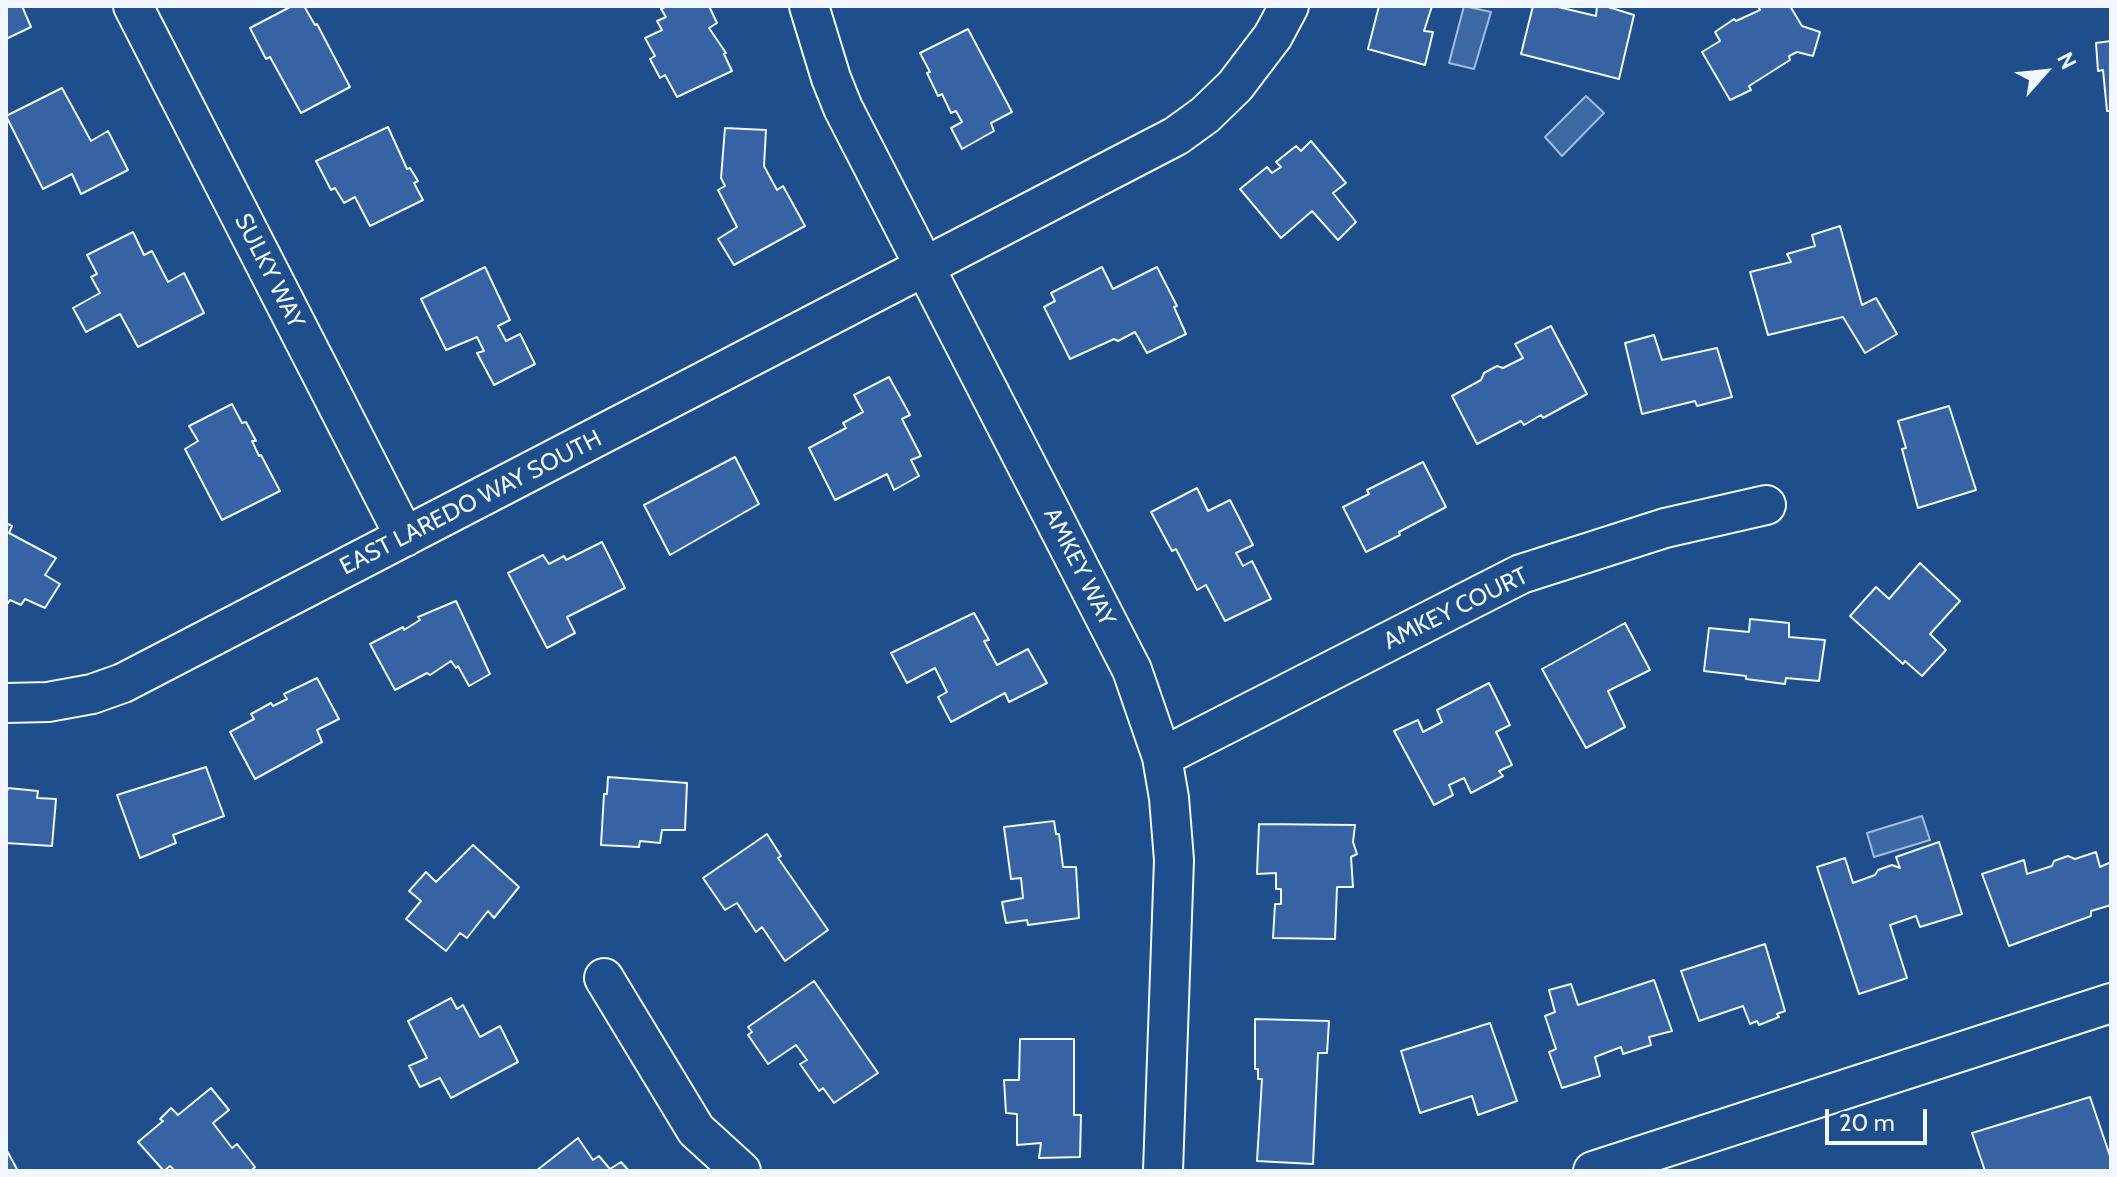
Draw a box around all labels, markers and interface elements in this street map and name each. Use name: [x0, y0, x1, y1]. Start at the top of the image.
north arrow: [2005, 32, 2085, 112]
text: N: [2051, 48, 2082, 74]
street label: SULKY WAY: [228, 209, 310, 333]
street label: EAST LAREDO WAY SOUTH: [335, 424, 607, 582]
street label: AMKEY WAY: [1037, 503, 1121, 631]
street label: AMKEY COURT: [1379, 562, 1533, 656]
scale bar: [1829, 1093, 1931, 1143]
text: 20 m: [1839, 1108, 1895, 1137]

